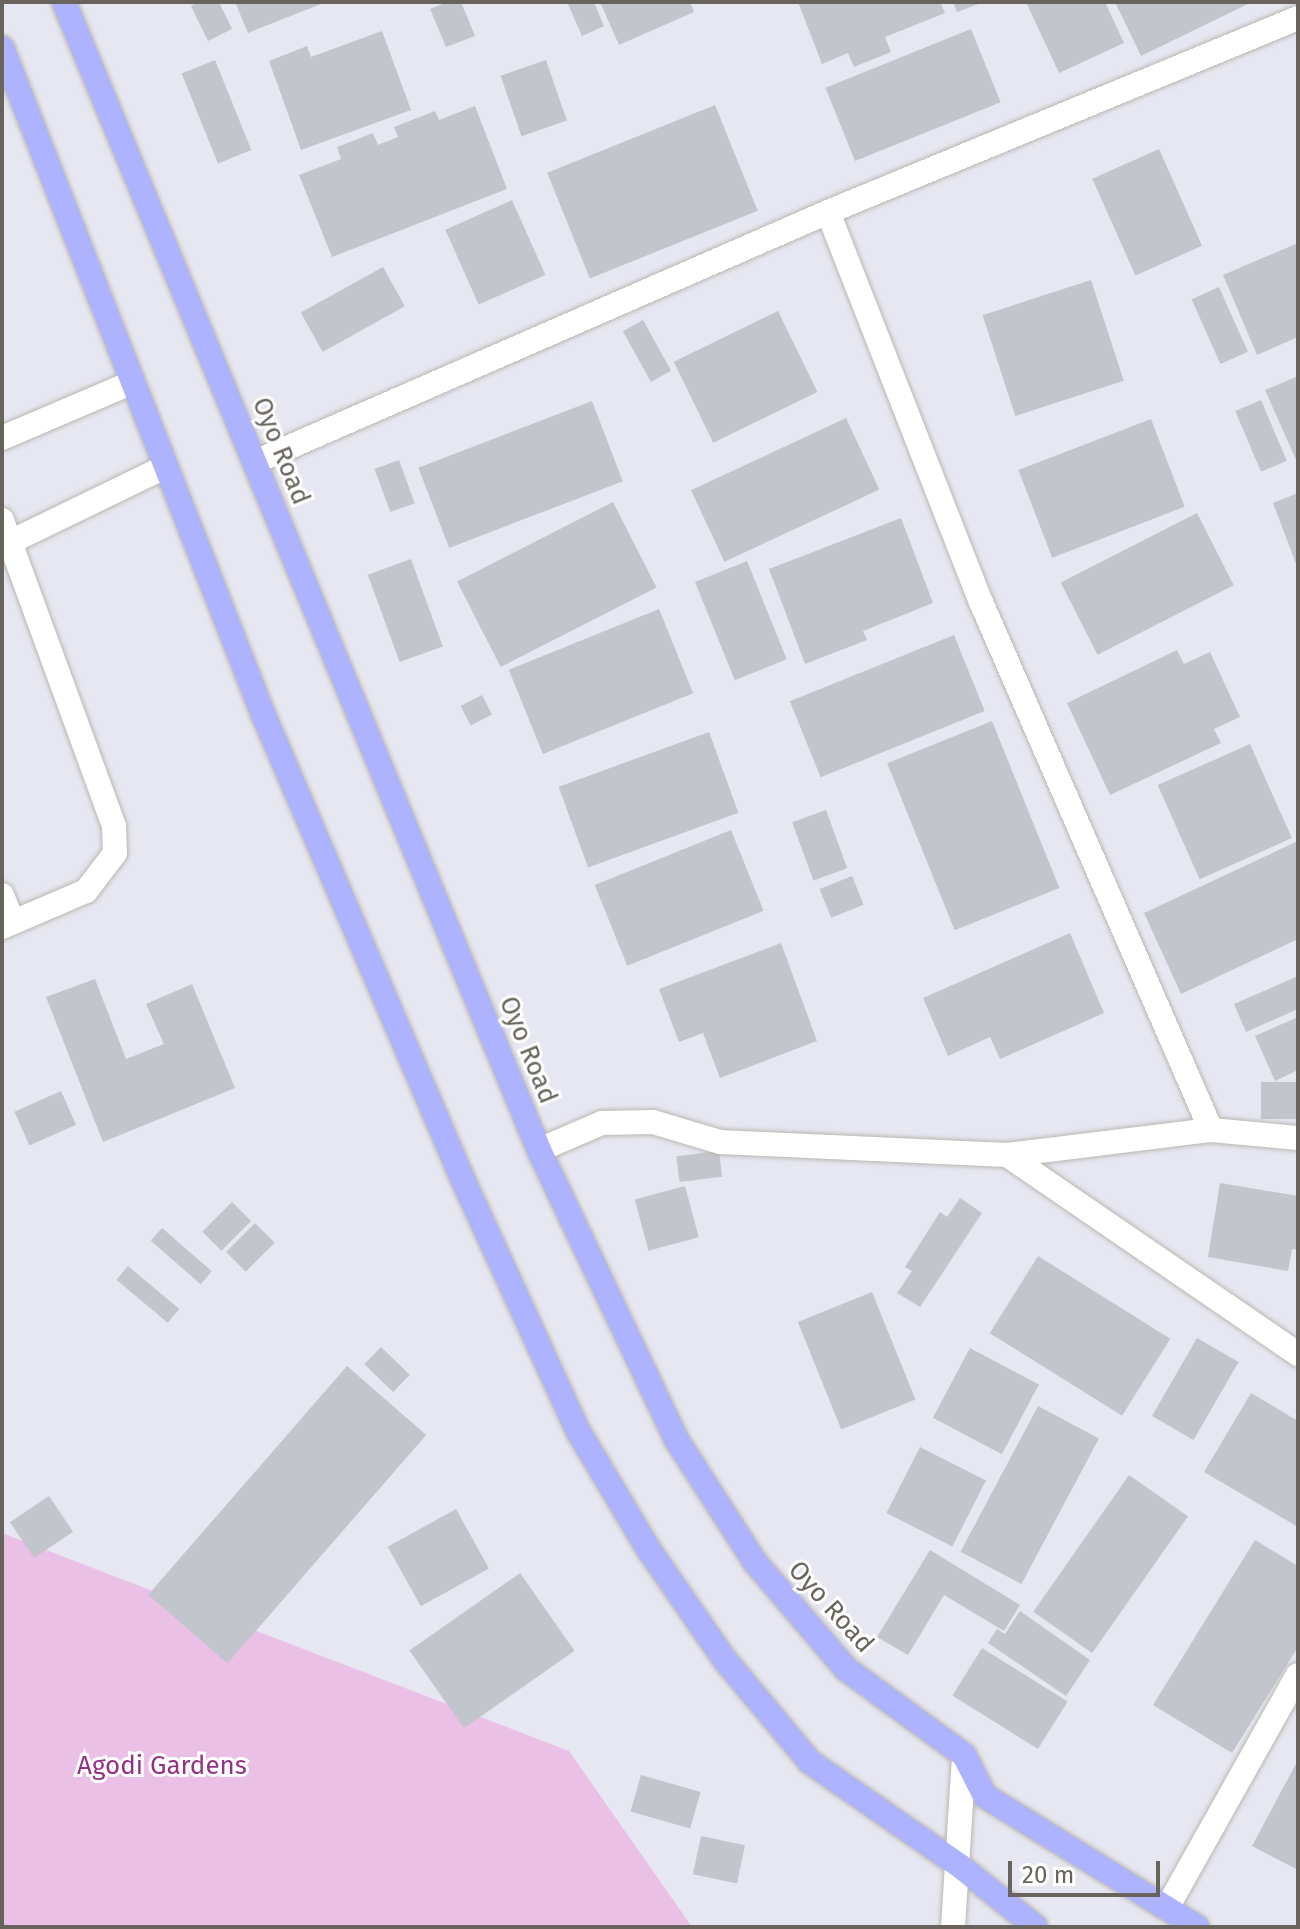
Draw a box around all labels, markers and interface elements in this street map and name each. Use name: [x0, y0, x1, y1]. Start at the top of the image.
street label: Oyo Road: [245, 393, 317, 509]
street label: Oyo Road: [492, 992, 564, 1108]
street label: Oyo Road: [782, 1555, 880, 1659]
park label: Agodi Gardens: [77, 1750, 247, 1782]
scale bar: [1012, 1845, 1164, 1895]
text: 20 m: [1022, 1861, 1074, 1889]

